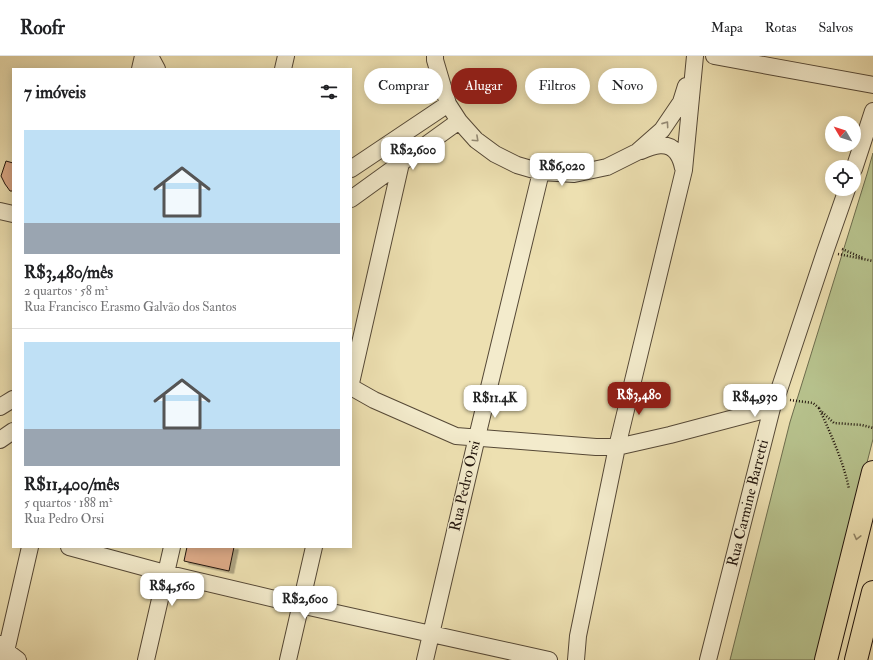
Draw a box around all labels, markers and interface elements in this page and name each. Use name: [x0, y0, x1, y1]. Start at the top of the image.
text: Roofr: [20, 16, 65, 40]
text: Mapa: [711, 19, 743, 36]
text: Rotas: [765, 19, 796, 36]
text: Salvos: [818, 19, 853, 36]
chip: Comprar: [364, 68, 443, 104]
chip: Alugar: [451, 68, 517, 104]
chip: Filtros: [525, 68, 590, 104]
chip: Novo: [598, 68, 657, 104]
icon: filters: [318, 81, 340, 103]
text: 7 imóveis: [24, 82, 86, 103]
north arrow: [825, 116, 861, 152]
map controls: [825, 116, 861, 196]
one-way arrow: [661, 122, 668, 129]
one-way arrow: [471, 134, 479, 142]
pin: R$2,600: [376, 137, 450, 171]
text: R$2,600: [390, 142, 436, 158]
pin: R$6,020: [525, 153, 599, 187]
icon: home: [146, 156, 218, 228]
text: R$6,020: [539, 158, 585, 174]
button: locate: [825, 160, 861, 196]
text: R$3,480/mês: [24, 262, 113, 283]
text: 2 quartos · 58 m²: [24, 283, 108, 299]
text: Rua Francisco Erasmo Galvão dos Santos: [24, 299, 236, 315]
icon: home: [146, 368, 218, 440]
pin: R$3,480: [602, 382, 676, 416]
pin: R$4,930: [718, 384, 792, 418]
pin: R$11.4K: [458, 385, 532, 419]
text: R$3,480: [617, 387, 661, 403]
text: R$4,930: [732, 389, 778, 405]
text: R$11.4K: [473, 390, 517, 406]
street label: Rua Carmine Barretti: [723, 438, 773, 568]
street label: Rua Pedro Orsi: [445, 439, 485, 533]
text: R$11,400/mês: [24, 474, 119, 495]
text: 5 quartos · 188 m²: [24, 495, 112, 511]
text: Rua Pedro Orsi: [24, 511, 104, 527]
one-way arrow: [853, 533, 862, 540]
pin: R$4,560: [135, 573, 209, 607]
text: R$4,560: [149, 578, 195, 594]
pin: R$2,600: [268, 586, 342, 620]
text: R$2,600: [282, 591, 328, 607]

